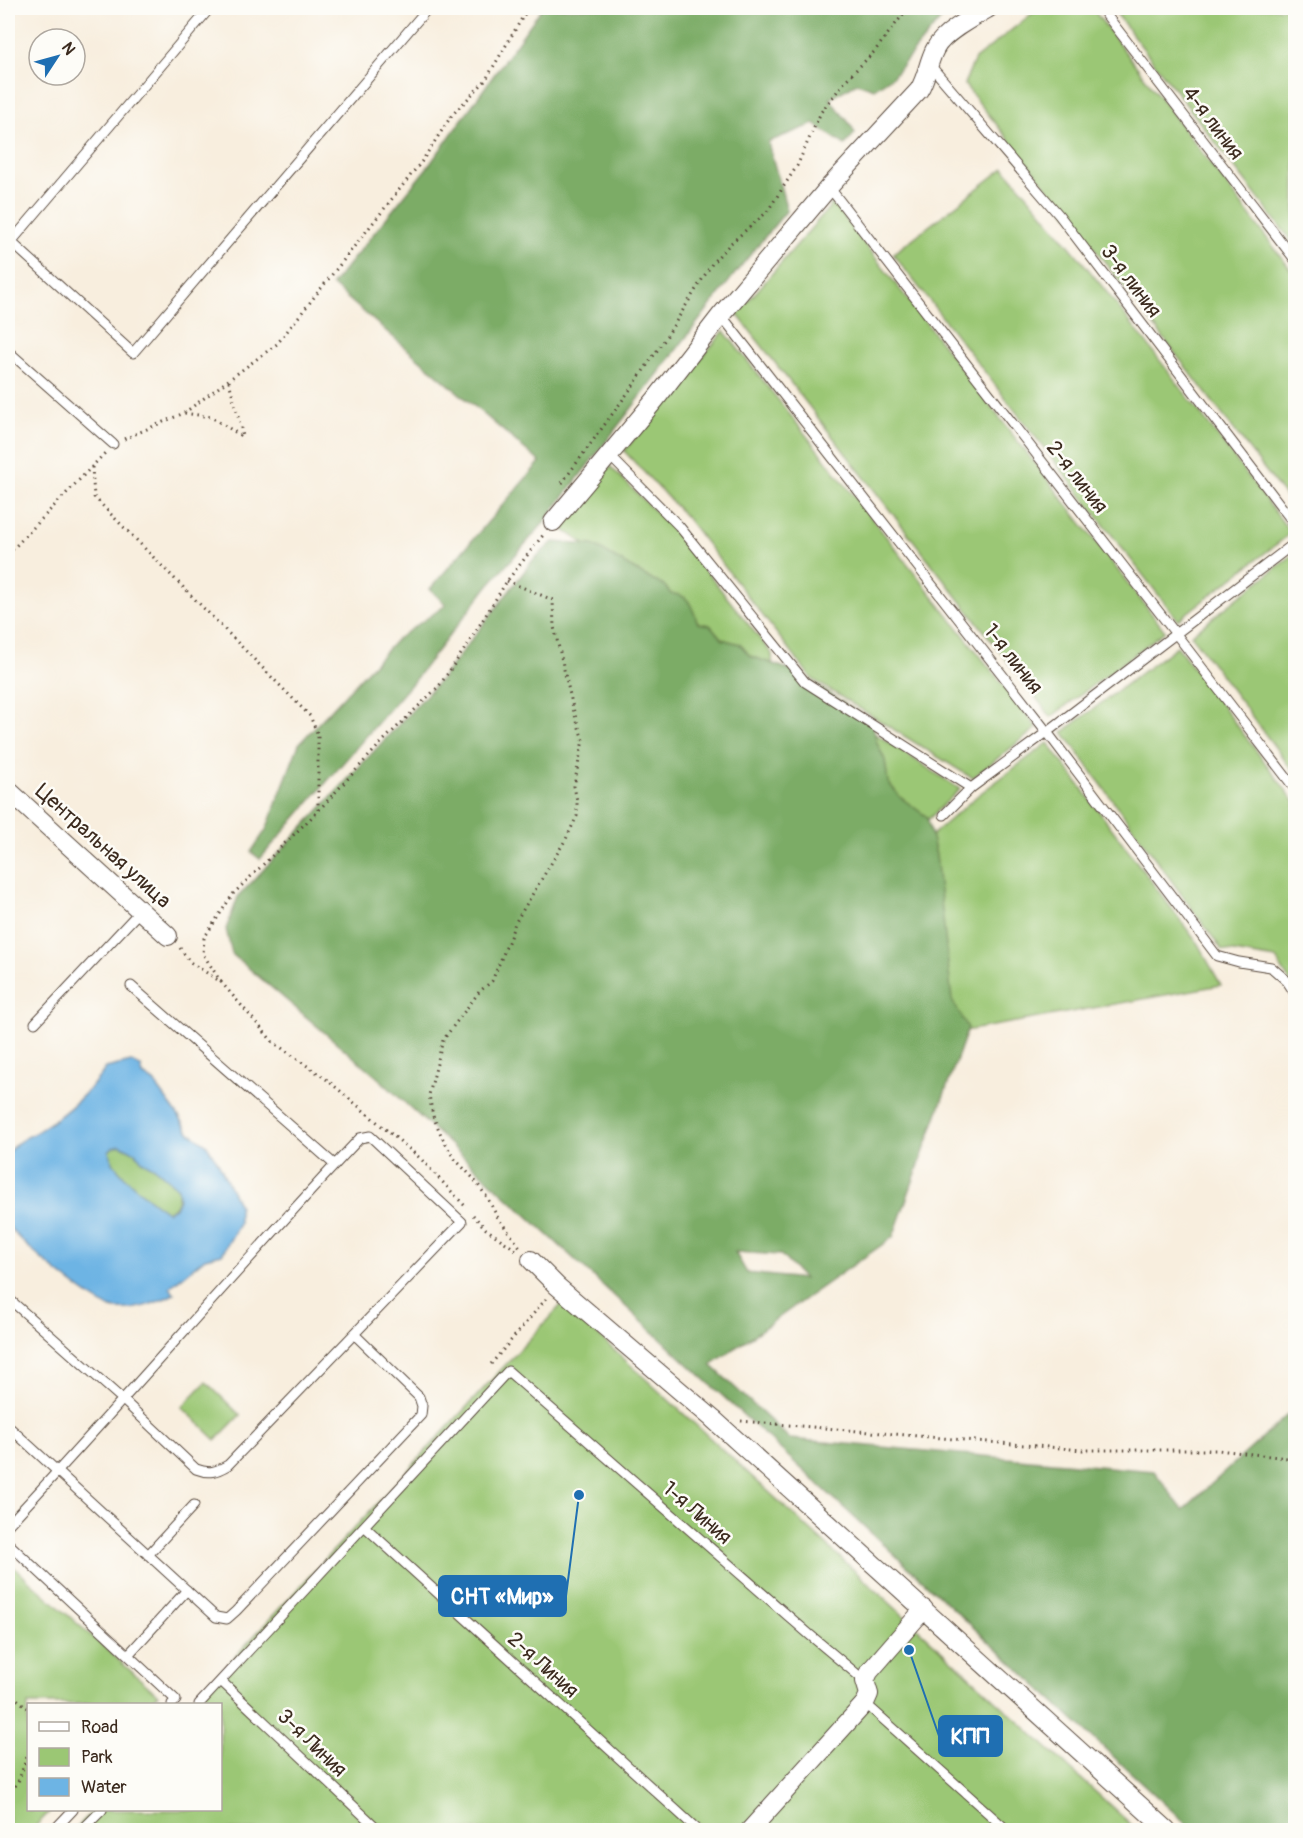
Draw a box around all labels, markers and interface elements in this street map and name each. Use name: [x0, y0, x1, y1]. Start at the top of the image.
north arrow: [27, 27, 87, 87]
text: N: [57, 39, 80, 59]
street label: 4-я линия: [1176, 81, 1250, 165]
street label: 3-я линия: [1095, 239, 1167, 323]
street label: 2-я линия: [1040, 435, 1114, 519]
street label: 1-я линия: [977, 619, 1049, 699]
street label: Центральная улица: [29, 778, 177, 914]
street label: 1-я Линия: [657, 1476, 737, 1550]
callout: СНТ «Мир»: [439, 1576, 566, 1616]
text: СНТ «Мир»: [451, 1583, 554, 1611]
street label: 2-я Линия: [502, 1626, 584, 1704]
legend: [27, 1703, 222, 1811]
street label: 3-я Линия: [271, 1703, 353, 1783]
text: Road: [81, 1716, 118, 1739]
callout: КПП: [939, 1716, 1002, 1756]
text: КПП: [950, 1723, 990, 1751]
text: Park: [81, 1746, 113, 1769]
text: Water: [81, 1776, 127, 1799]

